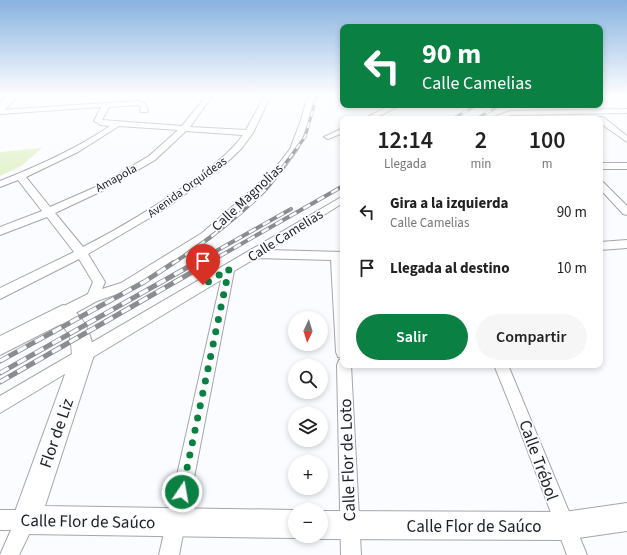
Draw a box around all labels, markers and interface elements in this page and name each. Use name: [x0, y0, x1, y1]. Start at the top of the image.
text: 90 m: [422, 34, 481, 74]
icon: left: [356, 40, 408, 92]
text: Calle Camelias: [422, 71, 532, 96]
text: 12:14: [377, 123, 433, 158]
text: 2: [475, 123, 487, 158]
text: 100: [529, 123, 566, 158]
street label: Avenida Orquídeas: [144, 153, 230, 222]
text: Llegada: [384, 155, 427, 173]
text: min: [470, 155, 491, 173]
text: m: [542, 155, 553, 173]
street label: Calle Magnolias: [207, 159, 288, 236]
street label: Amapola: [93, 160, 140, 197]
text: Gira a la izquierda: [390, 193, 509, 214]
icon: left: [356, 201, 378, 223]
text: 90 m: [557, 202, 587, 223]
street label: Calle Camelias: [244, 205, 327, 267]
text: Calle Camelias: [390, 214, 469, 232]
pin: [186, 244, 220, 285]
icon: arrive: [192, 250, 214, 272]
icon: arrive: [356, 257, 378, 279]
text: Llegada al destino: [390, 258, 510, 279]
text: 10 m: [557, 258, 587, 279]
north arrow: [288, 311, 328, 351]
map controls: [288, 311, 328, 543]
button: Salir: [356, 314, 468, 360]
button: Compartir: [476, 314, 587, 360]
button: search: [288, 359, 328, 399]
street label: Flor de Liz: [34, 395, 80, 471]
street label: Calle Flor de Loto: [334, 398, 362, 522]
button: layers: [288, 407, 328, 447]
street label: Calle Trébol: [512, 417, 564, 504]
button: +: [288, 455, 328, 495]
position arrow: [161, 471, 203, 513]
button: −: [288, 503, 328, 543]
street label: Calle Flor de Saúco: [20, 509, 156, 535]
street label: Calle Flor de Saúco: [407, 515, 541, 539]

